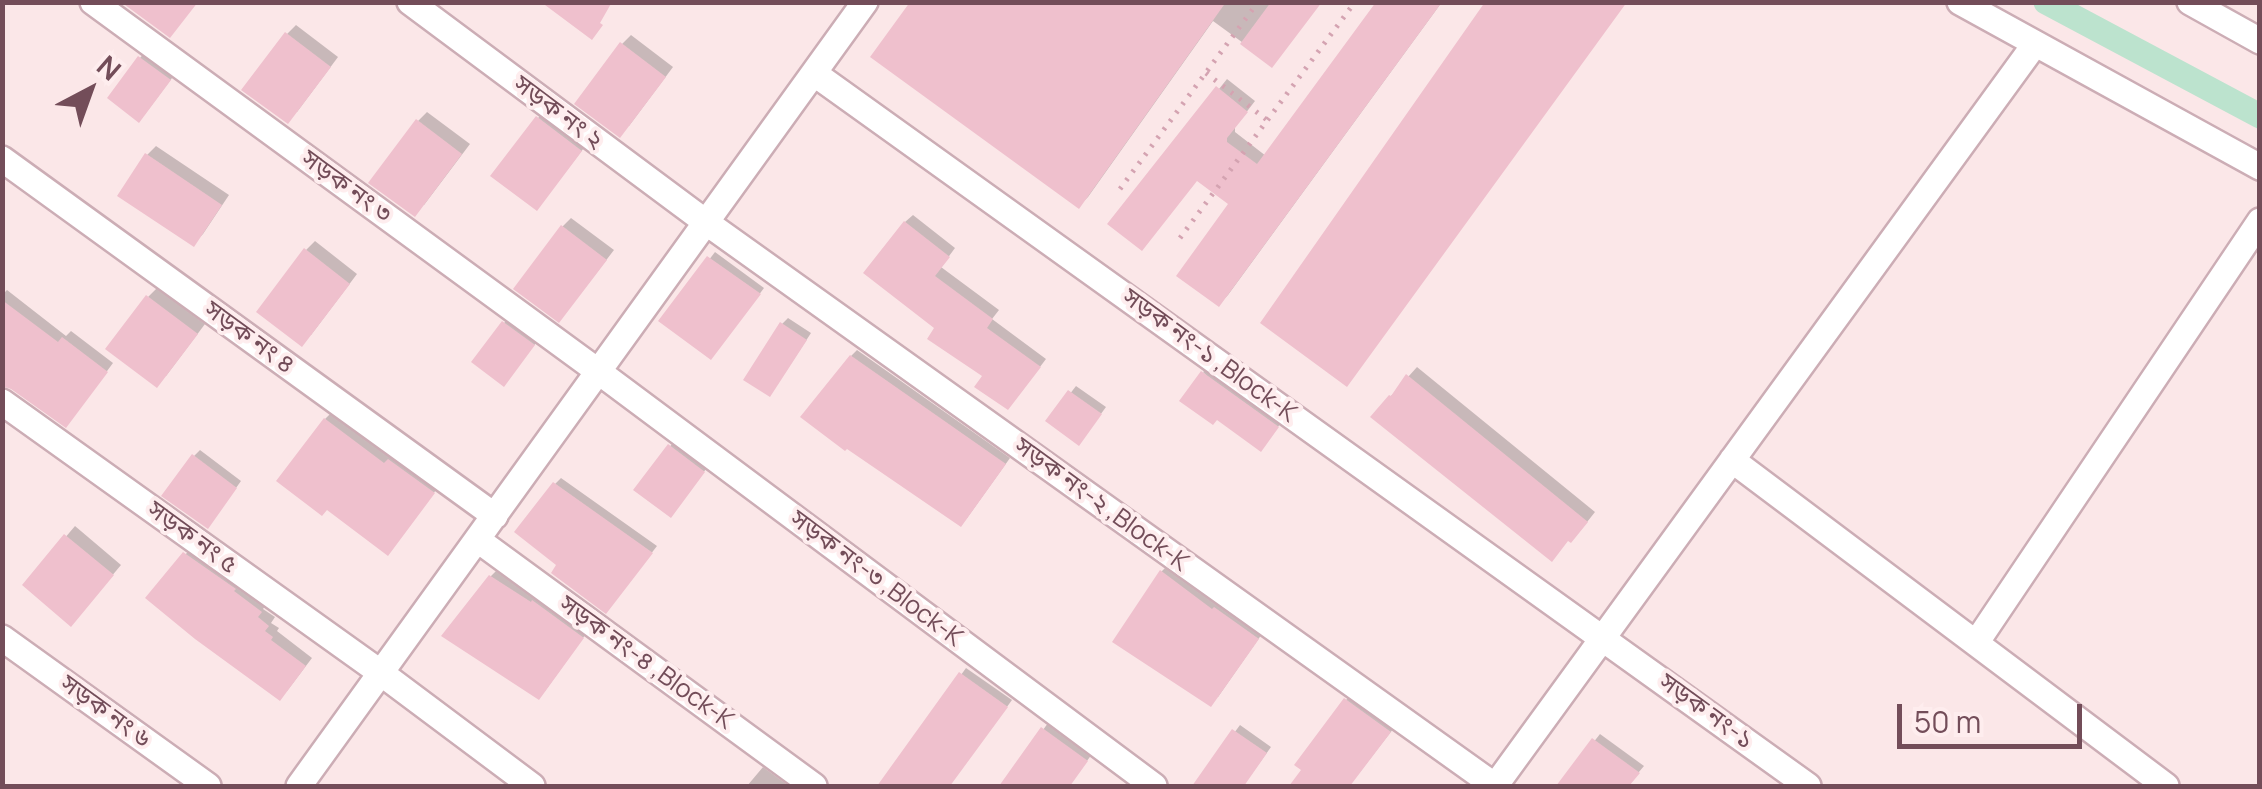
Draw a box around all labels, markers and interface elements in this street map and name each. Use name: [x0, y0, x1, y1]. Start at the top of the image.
north arrow: [40, 40, 140, 140]
text: N: [90, 46, 130, 88]
street label: সড়ক নং ২: [507, 70, 609, 156]
street label: সড়ক নং ৩: [295, 144, 397, 230]
street label: সড়ক নং-১ ,Block-K: [1116, 283, 1302, 429]
street label: সড়ক নং ৪: [198, 295, 300, 381]
street label: সড়ক নং-২ ,Block-K: [1008, 432, 1194, 578]
street label: সড়ক নং ৫: [141, 495, 243, 581]
street label: সড়ক নং-৩ ,Block-K: [784, 504, 968, 654]
street label: সড়ক নং-৪ ,Block-K: [553, 590, 739, 736]
street label: সড়ক নং-১: [1653, 668, 1759, 756]
street label: সড়ক নং ৬: [54, 669, 156, 755]
scale bar: [1902, 684, 2087, 746]
text: 50 m: [1914, 701, 1981, 742]

